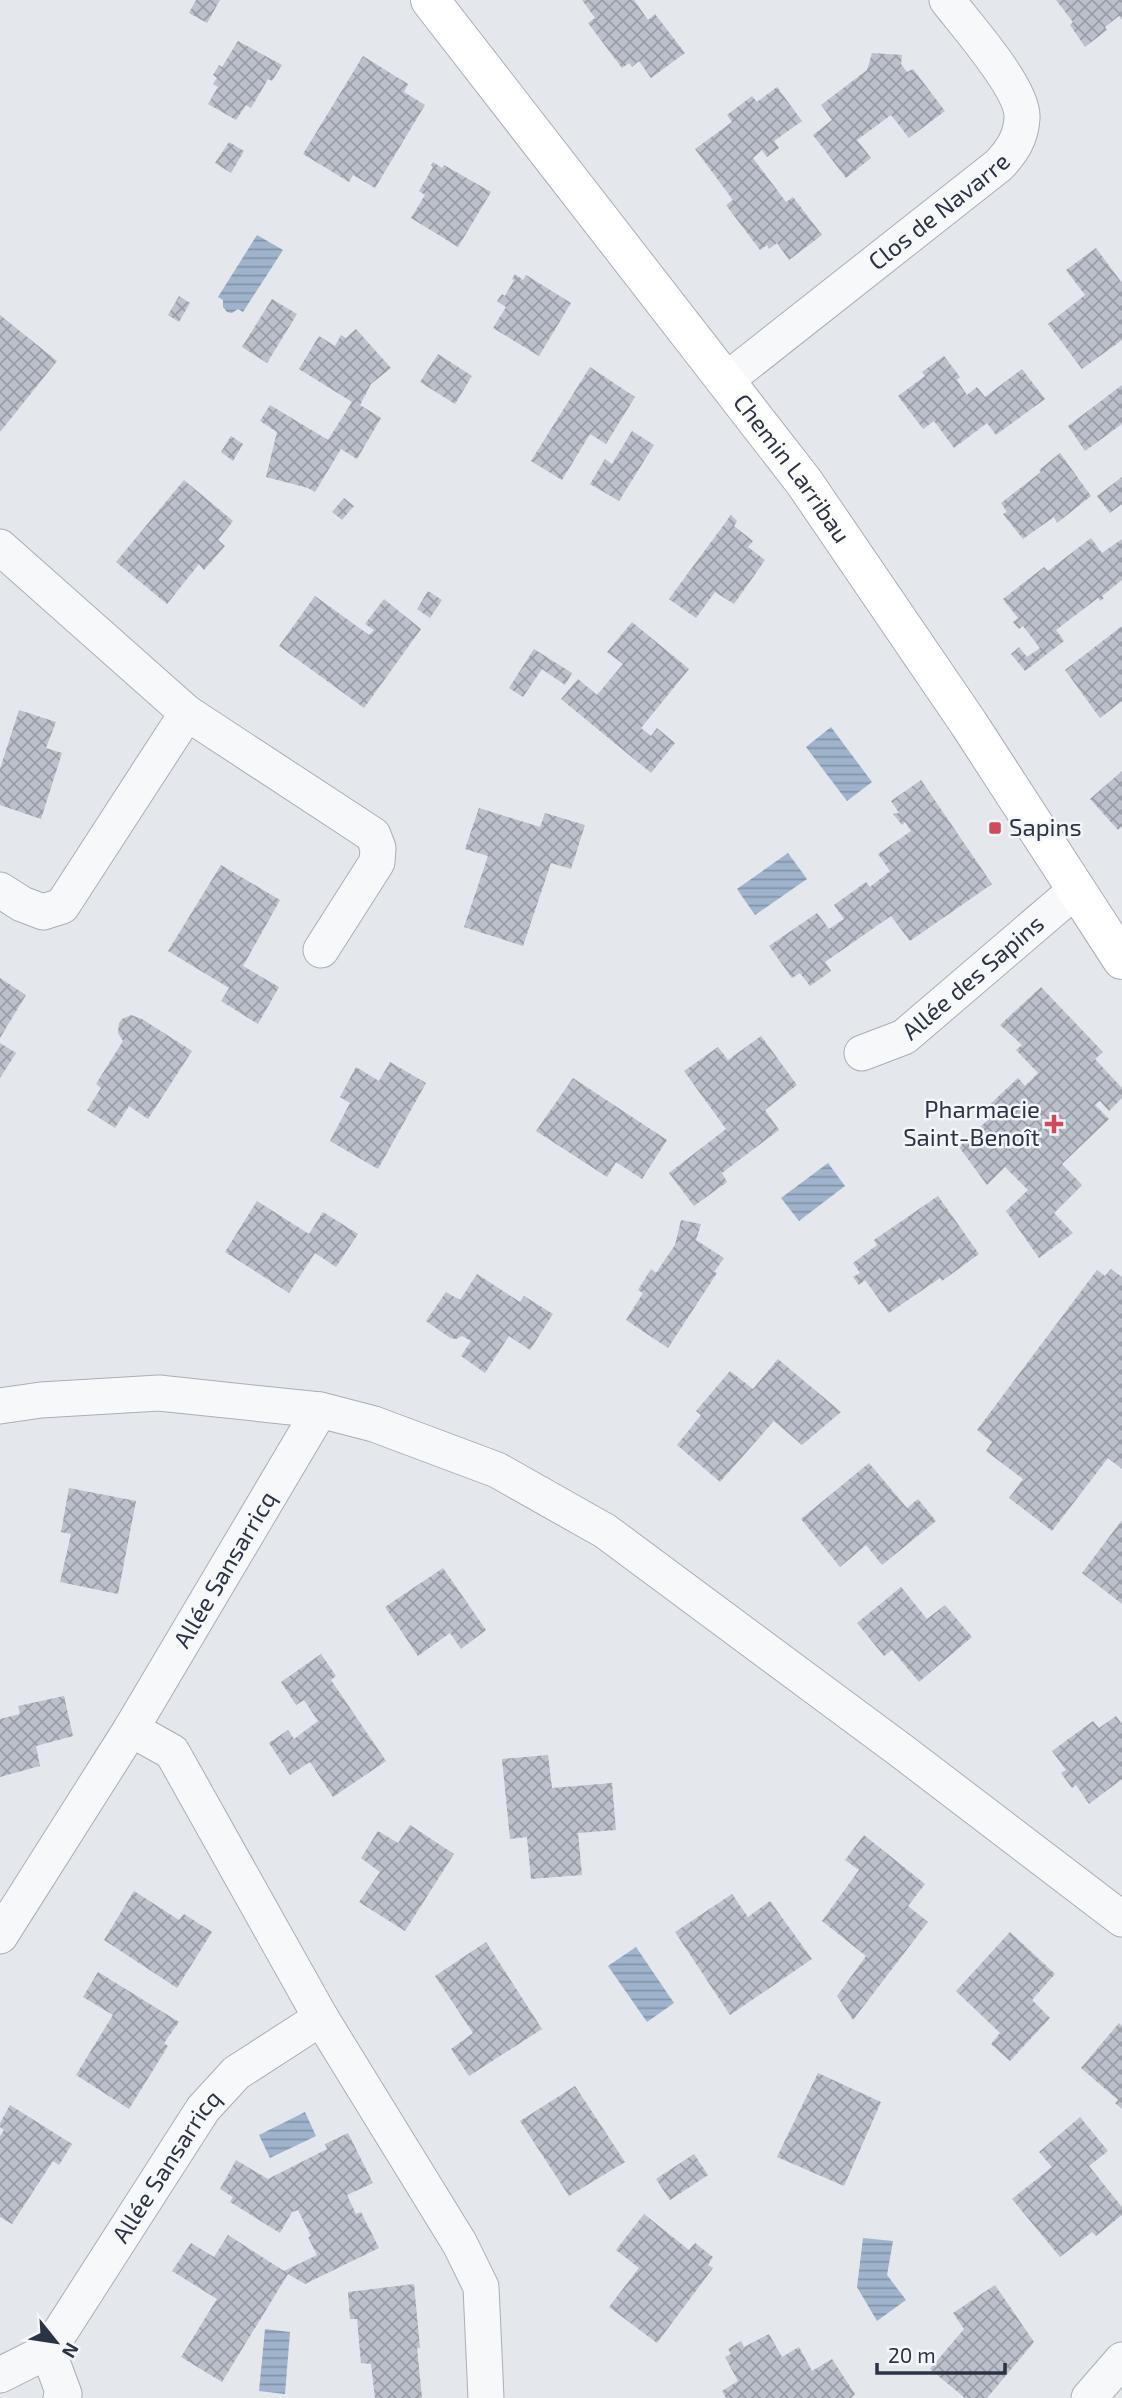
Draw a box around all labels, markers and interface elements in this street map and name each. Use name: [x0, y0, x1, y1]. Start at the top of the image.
street label: Clos de Navarre: [862, 147, 1015, 275]
street label: Chemin Larribau: [728, 388, 857, 548]
place label: Sapins: [1009, 812, 1082, 841]
marker: Sapins: [987, 820, 1003, 836]
street label: Allée des Sapins: [895, 908, 1049, 1045]
place label: Pharmacie Saint-Benoît: [903, 1094, 1040, 1151]
marker: Pharmacie Saint-Benoît: [1046, 1116, 1062, 1132]
street label: Allée Sansarricq: [166, 1486, 282, 1653]
street label: Allée Sansarricq: [105, 2083, 226, 2248]
north arrow: [21, 2307, 91, 2377]
scale bar: [877, 2332, 1005, 2376]
text: N: [58, 2339, 85, 2362]
text: 20 m: [888, 2342, 936, 2367]

